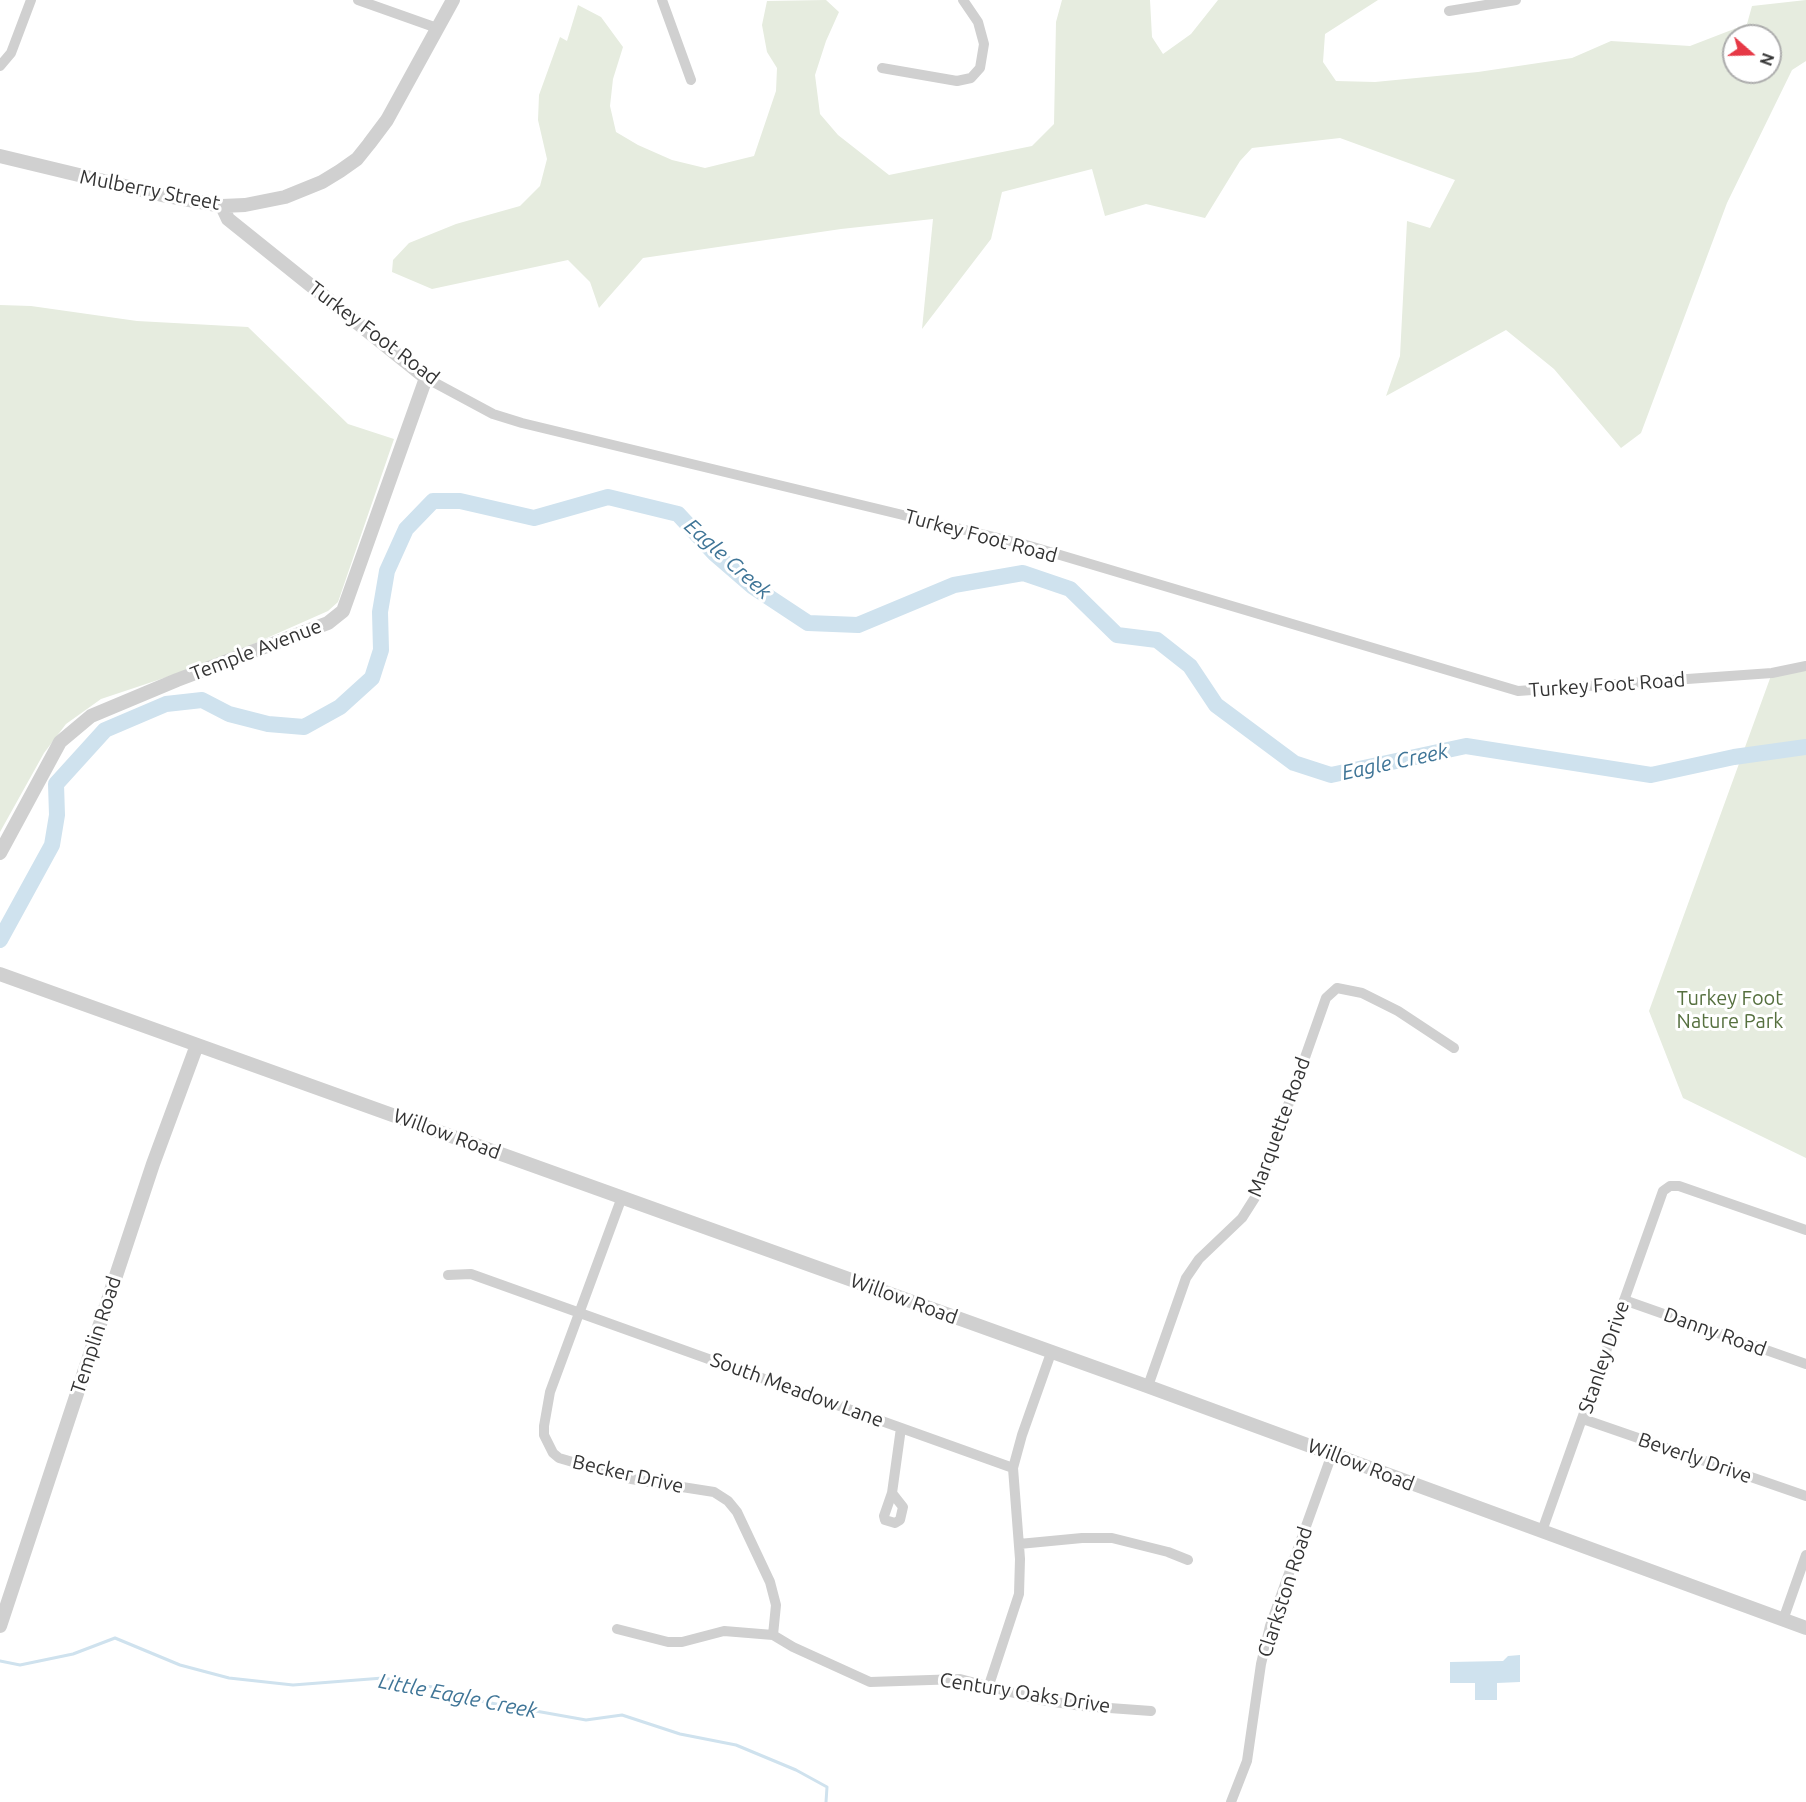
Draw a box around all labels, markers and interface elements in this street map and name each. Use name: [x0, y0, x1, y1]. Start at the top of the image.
north arrow: [1722, 24, 1782, 84]
text: N: [1757, 51, 1778, 68]
street label: Mulberry Street: [78, 165, 222, 215]
street label: Turkey Foot Road: [304, 276, 444, 390]
street label: Turkey Foot Road: [902, 504, 1060, 568]
water label: Eagle Creek: [679, 513, 777, 605]
street label: Temple Avenue: [187, 614, 325, 686]
street label: Turkey Foot Road: [1528, 668, 1686, 702]
water label: Eagle Creek: [1339, 738, 1451, 786]
park label: Turkey Foot Nature Park: [1677, 986, 1783, 1033]
street label: Marquette Road: [1243, 1054, 1315, 1200]
street label: Willow Road: [390, 1104, 504, 1164]
street label: Willow Road: [847, 1269, 961, 1329]
street label: Templin Road: [66, 1273, 126, 1397]
street label: Stanley Drive: [1573, 1297, 1635, 1417]
street label: Danny Road: [1660, 1302, 1770, 1362]
street label: South Meadow Lane: [707, 1348, 887, 1432]
street label: Beverly Drive: [1635, 1427, 1755, 1489]
street label: Willow Road: [1304, 1434, 1418, 1496]
street label: Becker Drive: [570, 1450, 686, 1498]
street label: Clarkston Road: [1253, 1524, 1317, 1660]
water label: Little Eagle Creek: [376, 1668, 540, 1724]
street label: Century Oaks Drive: [938, 1668, 1112, 1718]

